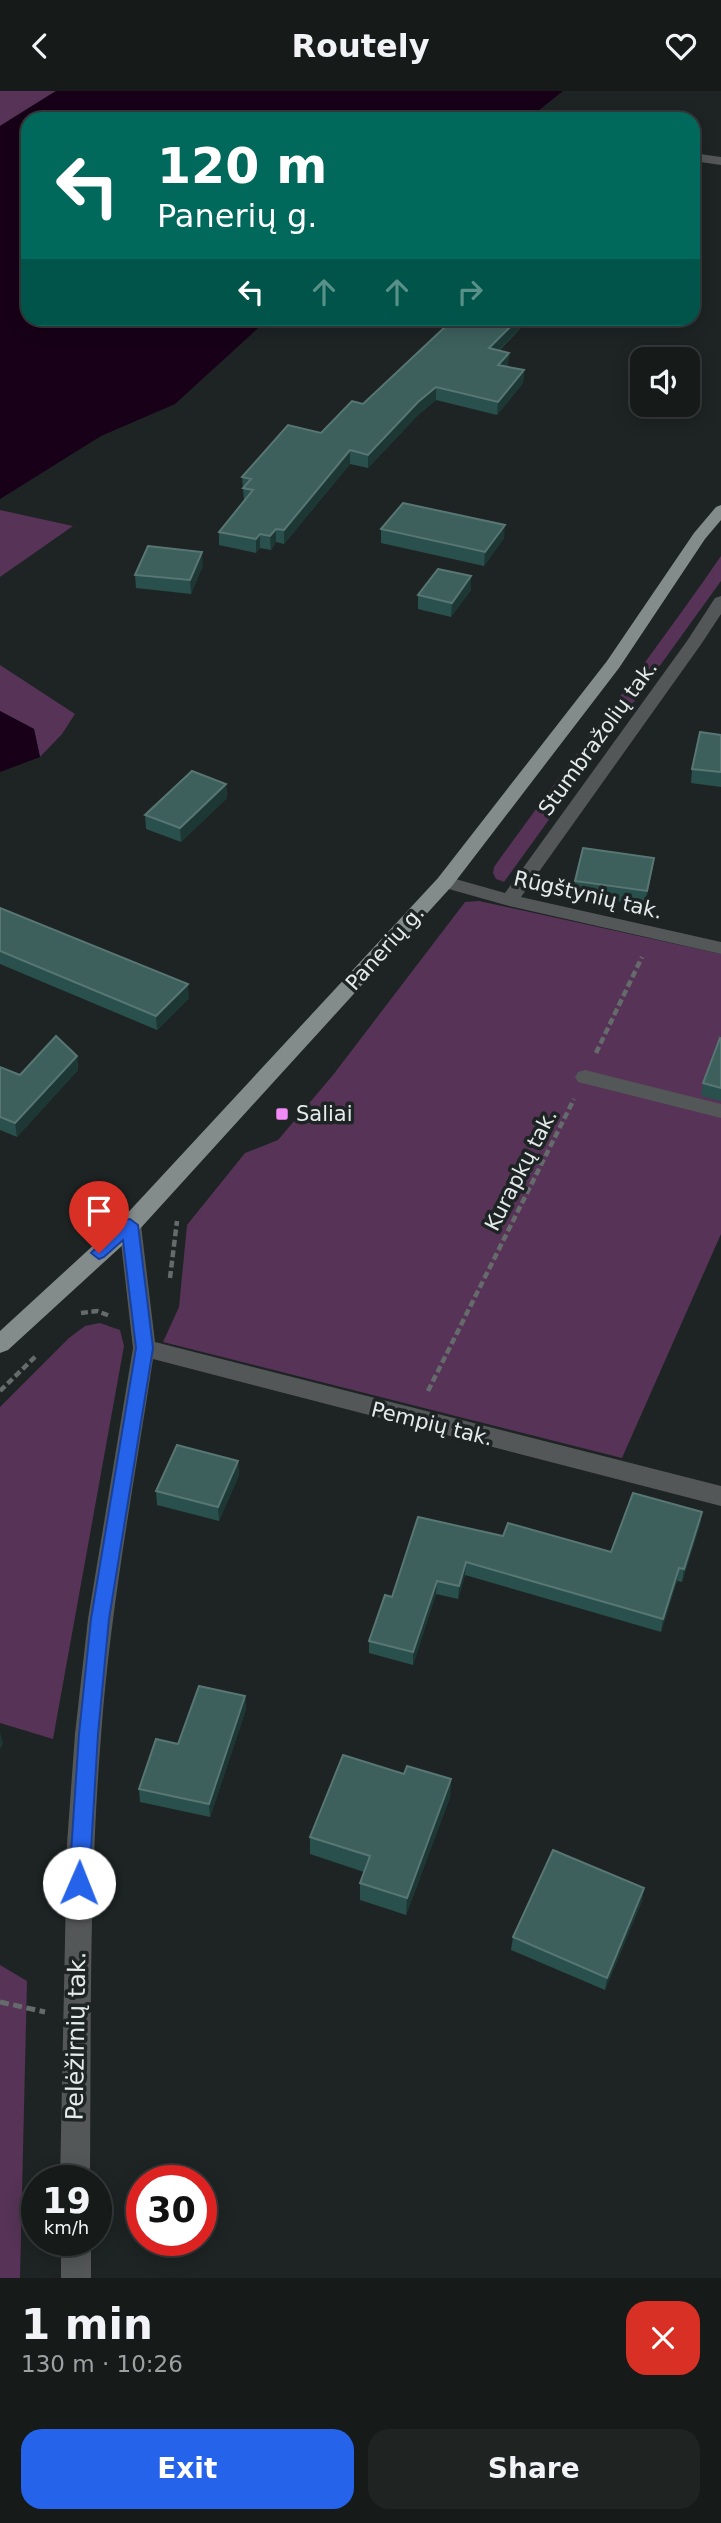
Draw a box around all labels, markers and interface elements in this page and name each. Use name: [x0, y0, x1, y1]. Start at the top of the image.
icon: back: [21, 27, 59, 65]
text: Routely: [291, 27, 430, 65]
icon: heart: [662, 27, 700, 65]
text: 120 m: [157, 138, 327, 195]
icon: left: [42, 140, 133, 231]
text: Panerių g.: [157, 197, 317, 235]
icon: left: [232, 273, 270, 311]
icon: ahead: [305, 273, 343, 311]
icon: ahead: [378, 273, 416, 311]
icon: right: [451, 273, 489, 311]
map controls: [630, 347, 700, 417]
button: sound: [630, 347, 700, 417]
street label: Stumbražolių tak.: [534, 656, 662, 820]
street label: Rūgštynių tak.: [511, 866, 665, 924]
street label: Panerių g.: [341, 901, 429, 995]
place label: Saliai: [296, 1102, 353, 1126]
street label: Kurapkų tak.: [480, 1105, 562, 1235]
marker: Saliai: [274, 1106, 290, 1122]
pin: [69, 1181, 129, 1253]
icon: arrive: [80, 1192, 118, 1230]
street label: Pempių tak.: [369, 1397, 495, 1451]
position arrow: [42, 1846, 116, 1920]
street label: Pelėžirnių tak.: [61, 1951, 91, 2121]
speed limit sign: 30: [126, 2165, 217, 2256]
text: 19: [42, 2181, 91, 2221]
text: km/h: [44, 2217, 89, 2238]
text: 1 min: [21, 2300, 153, 2349]
button: close: [626, 2301, 700, 2375]
text: 130 m · 10:26: [21, 2351, 183, 2377]
button: Exit: [21, 2429, 354, 2509]
button: Share: [368, 2429, 700, 2509]

